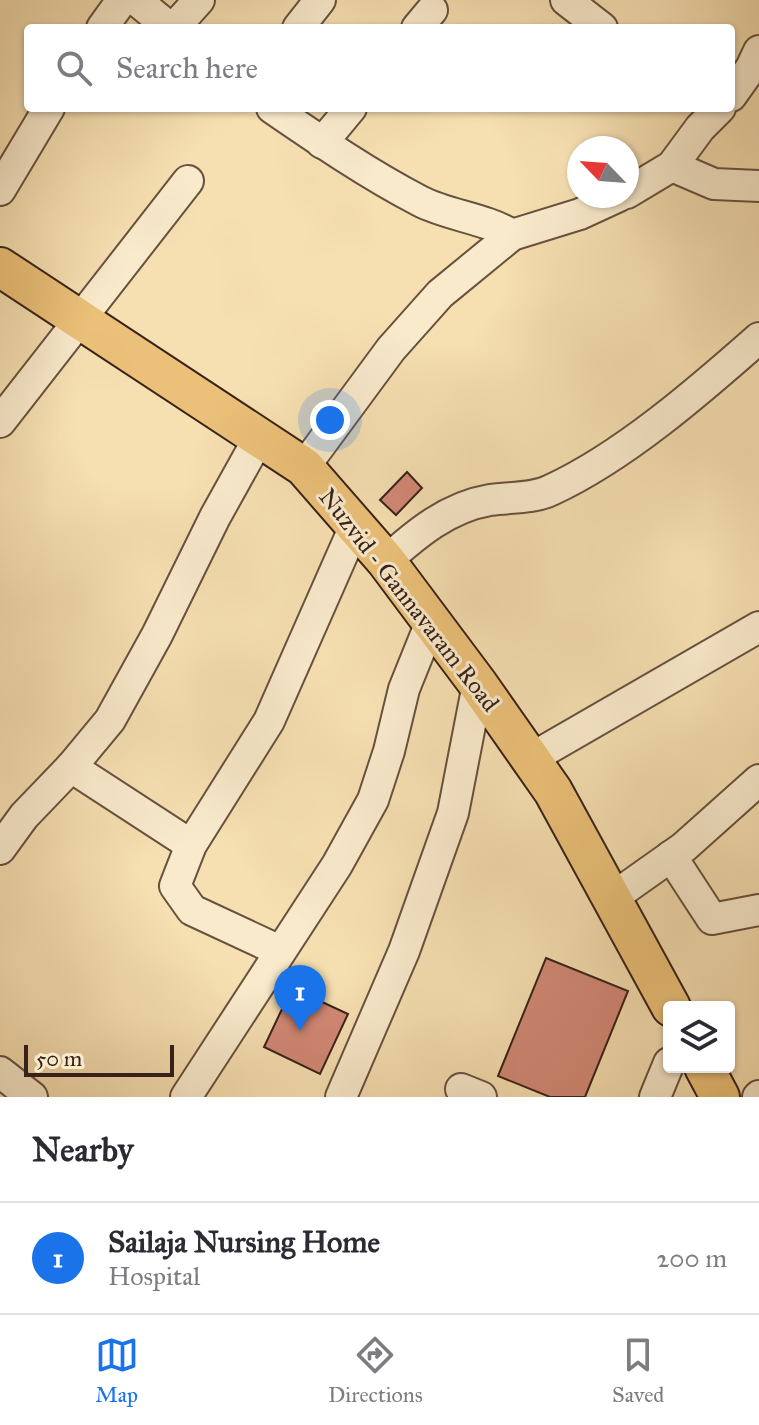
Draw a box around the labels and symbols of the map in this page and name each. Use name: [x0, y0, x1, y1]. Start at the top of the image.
north arrow: [567, 136, 639, 208]
your location: [310, 400, 350, 440]
street label: Nuzvid - Gannavaram Road: [313, 482, 505, 718]
pin: 1: [274, 965, 326, 1031]
scale bar: [24, 1041, 174, 1077]

